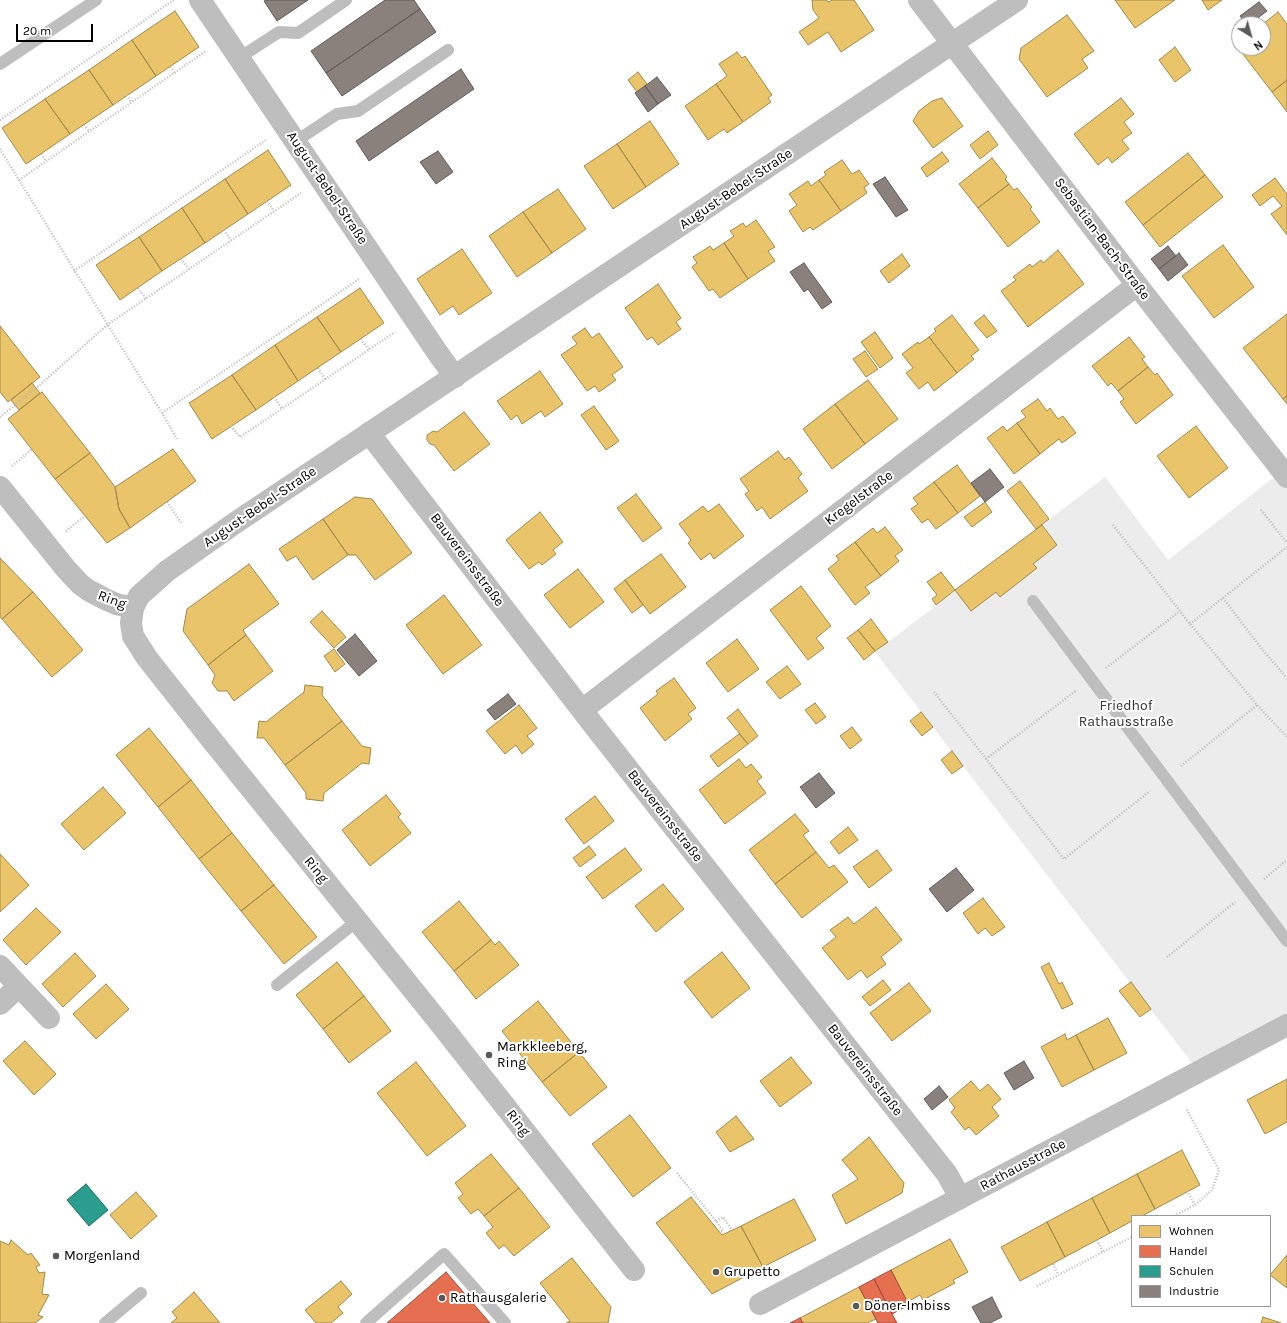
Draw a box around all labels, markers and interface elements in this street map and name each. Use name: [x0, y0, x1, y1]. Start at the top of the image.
scale bar: [18, 16, 95, 42]
north arrow: [1231, 16, 1271, 56]
text: 20 m: [23, 24, 51, 38]
text: N: [1251, 38, 1265, 53]
street label: August-Bebel-Straße: [283, 128, 371, 248]
street label: August-Bebel-Straße: [676, 145, 796, 233]
street label: Sebastian-Bach-Straße: [1051, 175, 1153, 303]
street label: August-Bebel-Straße: [200, 463, 320, 551]
street label: Kregelstraße: [822, 467, 896, 529]
street label: Bauvereinsstraße: [426, 510, 508, 610]
street label: Ring: [95, 587, 129, 613]
park label: Friedhof Rathausstraße: [1079, 698, 1173, 730]
street label: Bauvereinsstraße: [624, 767, 706, 865]
street label: Ring: [300, 853, 332, 887]
street label: Bauvereinsstraße: [824, 1021, 906, 1119]
place label: Markkleeberg, Ring: [497, 1039, 587, 1072]
marker: Markkleeberg, Ring: [484, 1050, 494, 1060]
street label: Ring: [502, 1106, 534, 1140]
street label: Rathausstraße: [977, 1135, 1069, 1195]
legend: [1131, 1215, 1271, 1307]
text: Wohnen: [1169, 1224, 1214, 1238]
text: Handel: [1169, 1244, 1208, 1258]
place label: Morgenland: [64, 1248, 140, 1264]
marker: Morgenland: [51, 1251, 61, 1261]
place label: Grupetto: [724, 1264, 780, 1280]
text: Schulen: [1169, 1264, 1214, 1278]
marker: Grupetto: [711, 1267, 721, 1277]
text: Industrie: [1169, 1284, 1219, 1298]
place label: Rathausgalerie: [450, 1290, 547, 1306]
marker: Rathausgalerie: [437, 1293, 447, 1303]
place label: Döner-Imbiss: [864, 1298, 951, 1314]
marker: Döner-Imbiss: [851, 1301, 861, 1311]

